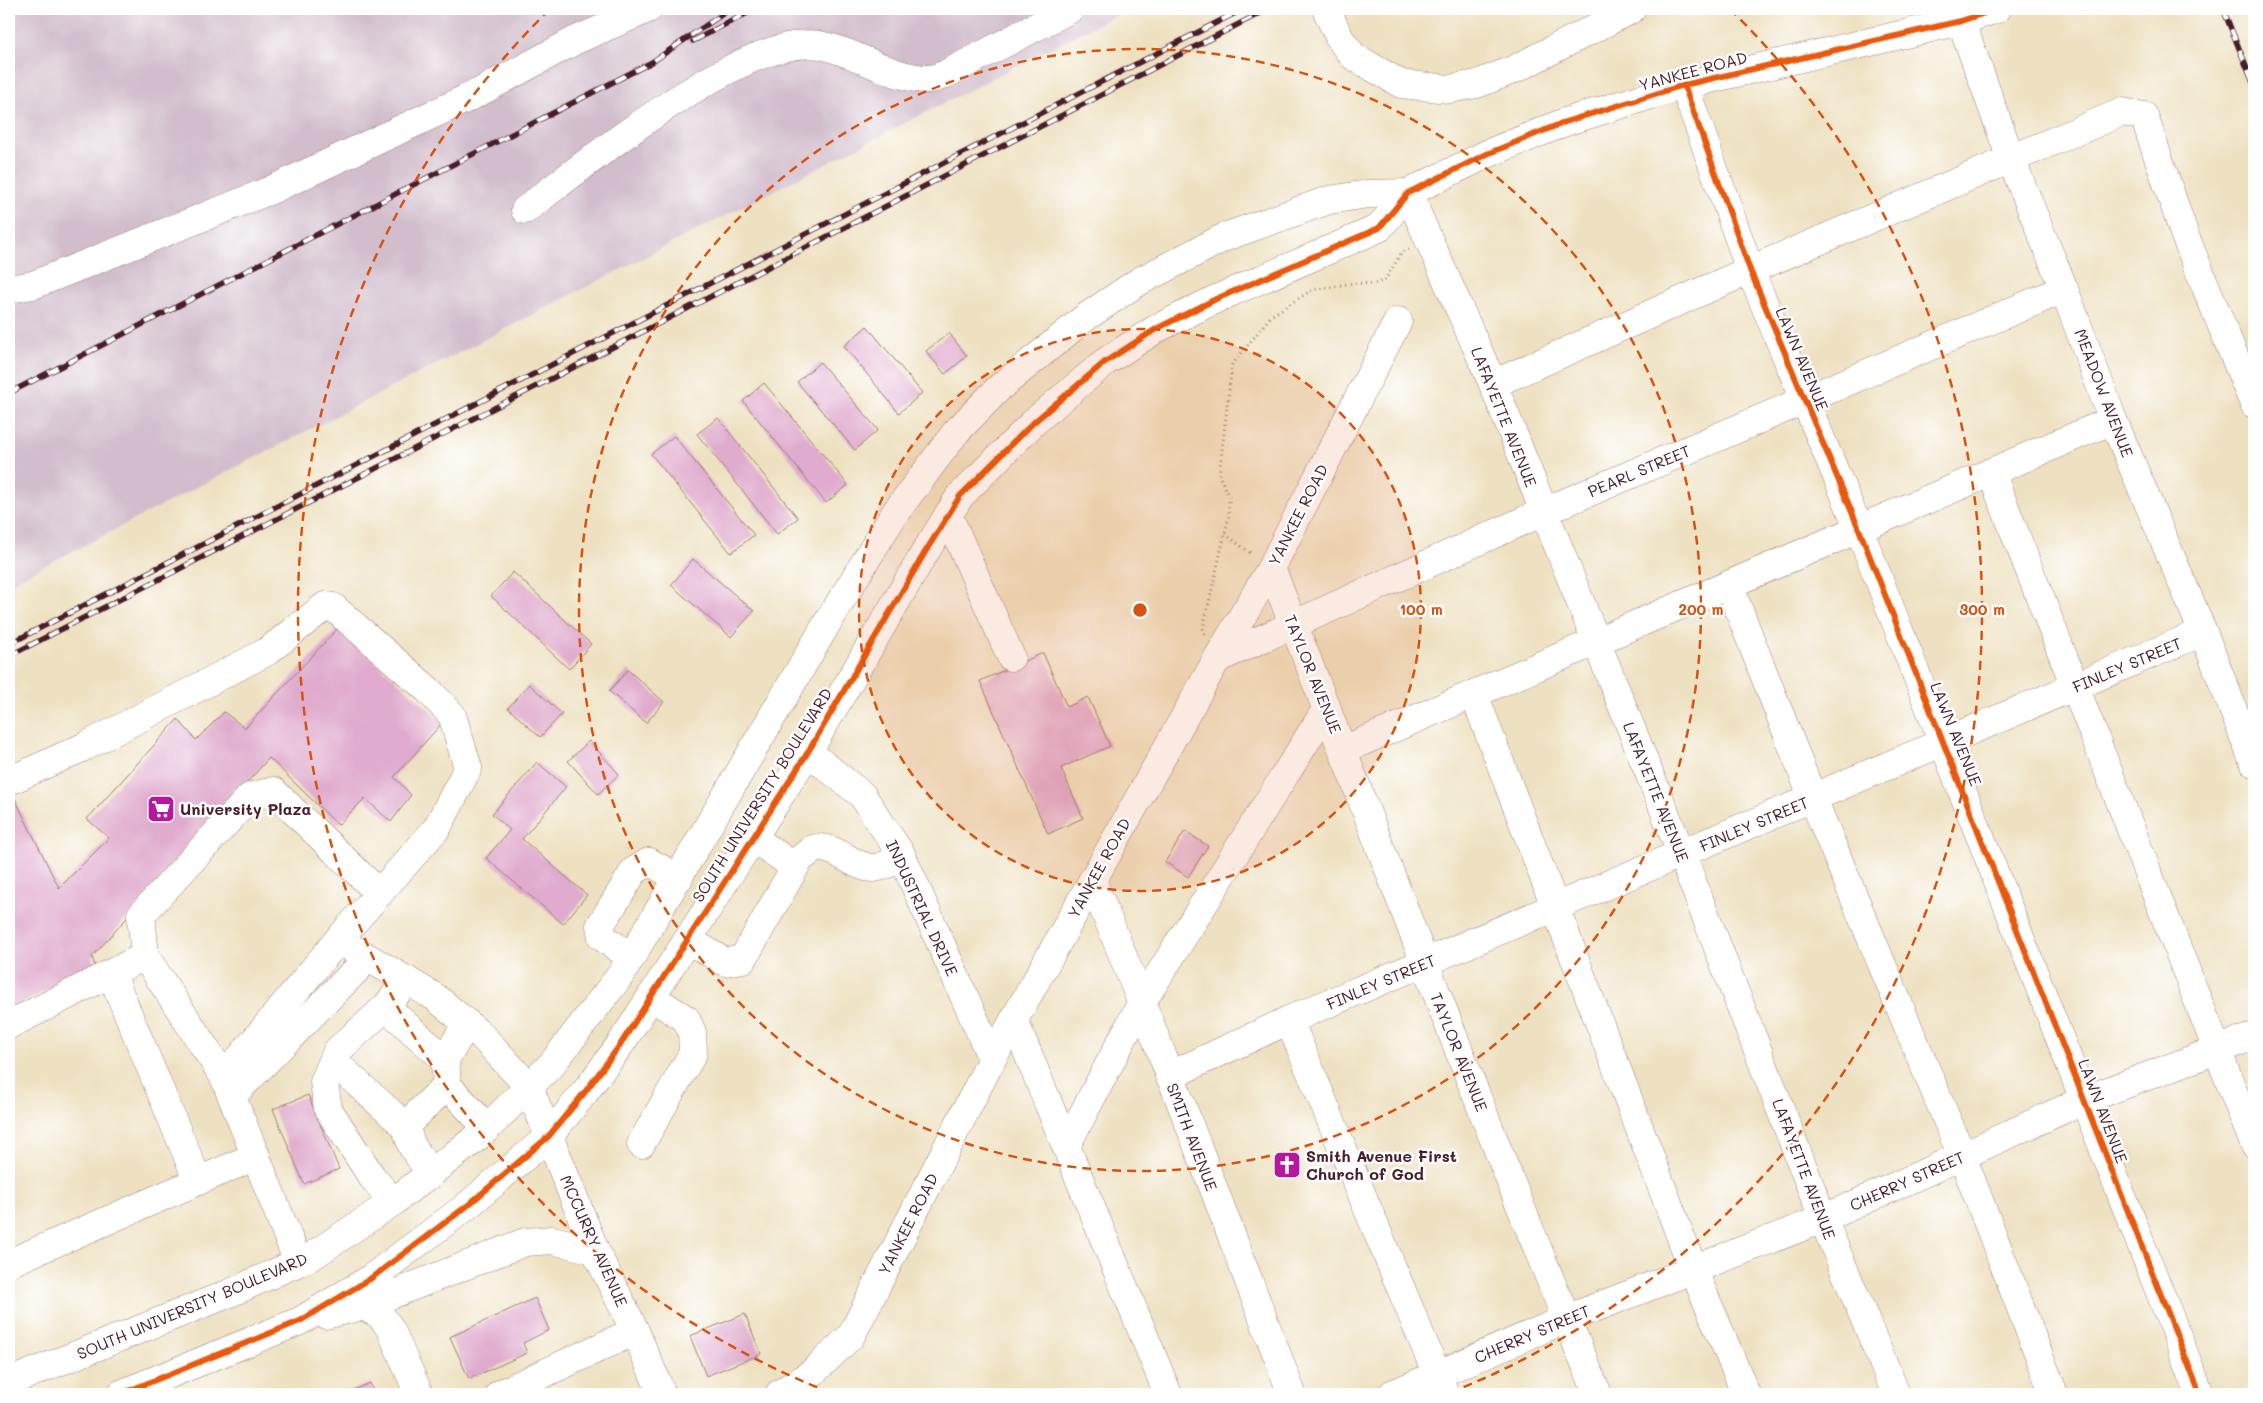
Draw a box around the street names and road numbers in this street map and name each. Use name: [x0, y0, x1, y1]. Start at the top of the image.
street label: YANKEE ROAD: [1636, 46, 1749, 95]
street label: LAWN AVENUE: [1771, 304, 1834, 414]
street label: MEADOW AVENUE: [2070, 326, 2139, 460]
street label: LAFAYETTE AVENUE: [1467, 344, 1542, 490]
street label: PEARL STREET: [1584, 440, 1693, 502]
street label: YANKEE ROAD: [1263, 460, 1332, 569]
street label: TAYLOR AVENUE: [1280, 611, 1347, 736]
street label: FINLEY STREET: [2069, 632, 2185, 697]
street label: LAWN AVENUE: [1926, 679, 1987, 789]
street label: SOUTH UNIVERSITY BOULEVARD: [687, 684, 836, 906]
street label: LAFAYETTE AVENUE: [1619, 719, 1694, 865]
street label: FINLEY STREET: [1696, 791, 1812, 856]
street label: YANKEE ROAD: [1062, 814, 1135, 922]
street label: INDUSTRIAL DRIVE: [882, 836, 963, 979]
street label: FINLEY STREET: [1323, 949, 1439, 1014]
street label: TAYLOR AVENUE: [1426, 989, 1493, 1114]
street label: LAWN AVENUE: [2074, 1056, 2133, 1166]
street label: SMITH AVENUE: [1162, 1080, 1223, 1194]
street label: LAFAYETTE AVENUE: [1768, 1095, 1841, 1242]
street label: CHERRY STREET: [1846, 1146, 1968, 1215]
street label: YANKEE ROAD: [873, 1169, 942, 1278]
street label: MCCURRY AVENUE: [556, 1172, 633, 1310]
street label: SOUTH UNIVERSITY BOULEVARD: [73, 1247, 310, 1364]
street label: CHERRY STREET: [1471, 1300, 1593, 1367]

